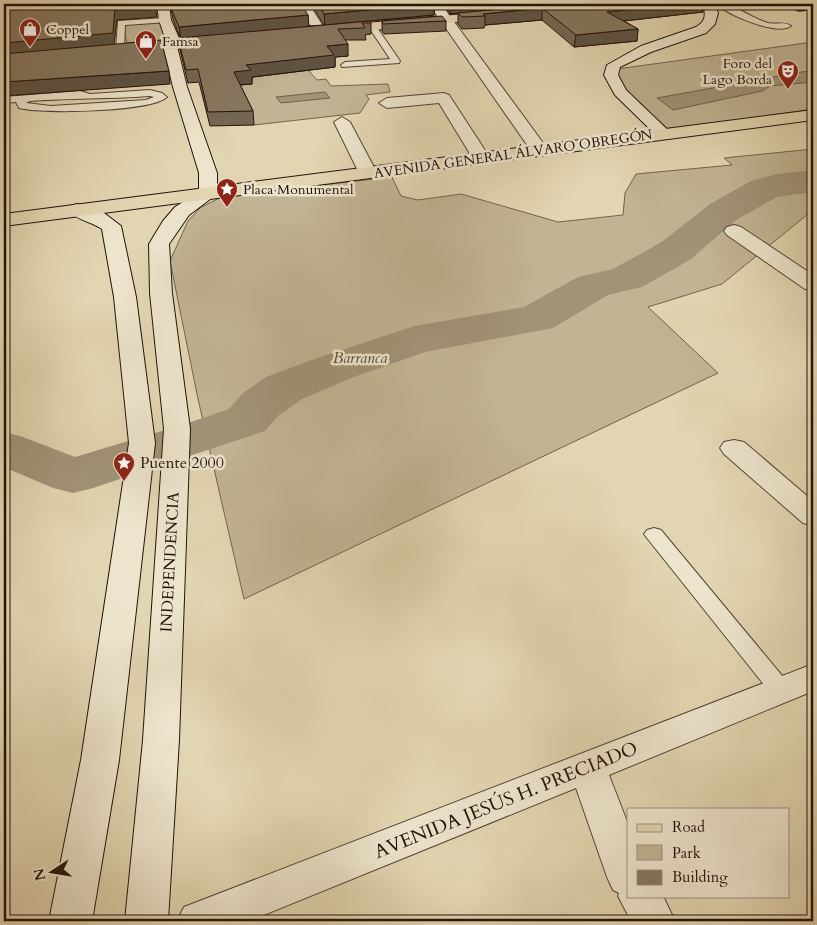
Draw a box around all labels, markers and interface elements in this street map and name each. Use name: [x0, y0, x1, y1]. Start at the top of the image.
shop icon: Coppel: [18, 17, 42, 48]
place label: Coppel: [46, 20, 90, 39]
shop icon: Famsa: [134, 29, 158, 60]
place label: Famsa: [162, 32, 199, 51]
place label: Foro del Lago Borda: [703, 54, 772, 89]
theatre icon: Foro del Lago Borda: [776, 59, 800, 90]
street label: AVENIDA GENERAL ÁLVARO OBREGÓN: [373, 125, 654, 183]
place icon: Placa Monumental: [215, 177, 239, 208]
place label: Placa Monumental: [243, 180, 354, 199]
park label: Barranca: [333, 347, 387, 369]
place icon: Puente 2000: [112, 451, 136, 482]
place label: Puente 2000: [140, 452, 224, 474]
street label: INDEPENDENCIA: [155, 491, 185, 633]
street label: AVENIDA JESÚS H. PRECIADO: [370, 735, 642, 865]
legend: [627, 808, 790, 898]
text: Road: [672, 817, 705, 837]
text: Park: [672, 843, 701, 863]
north arrow: [28, 848, 78, 898]
text: N: [29, 867, 50, 883]
text: Building: [672, 867, 728, 887]

